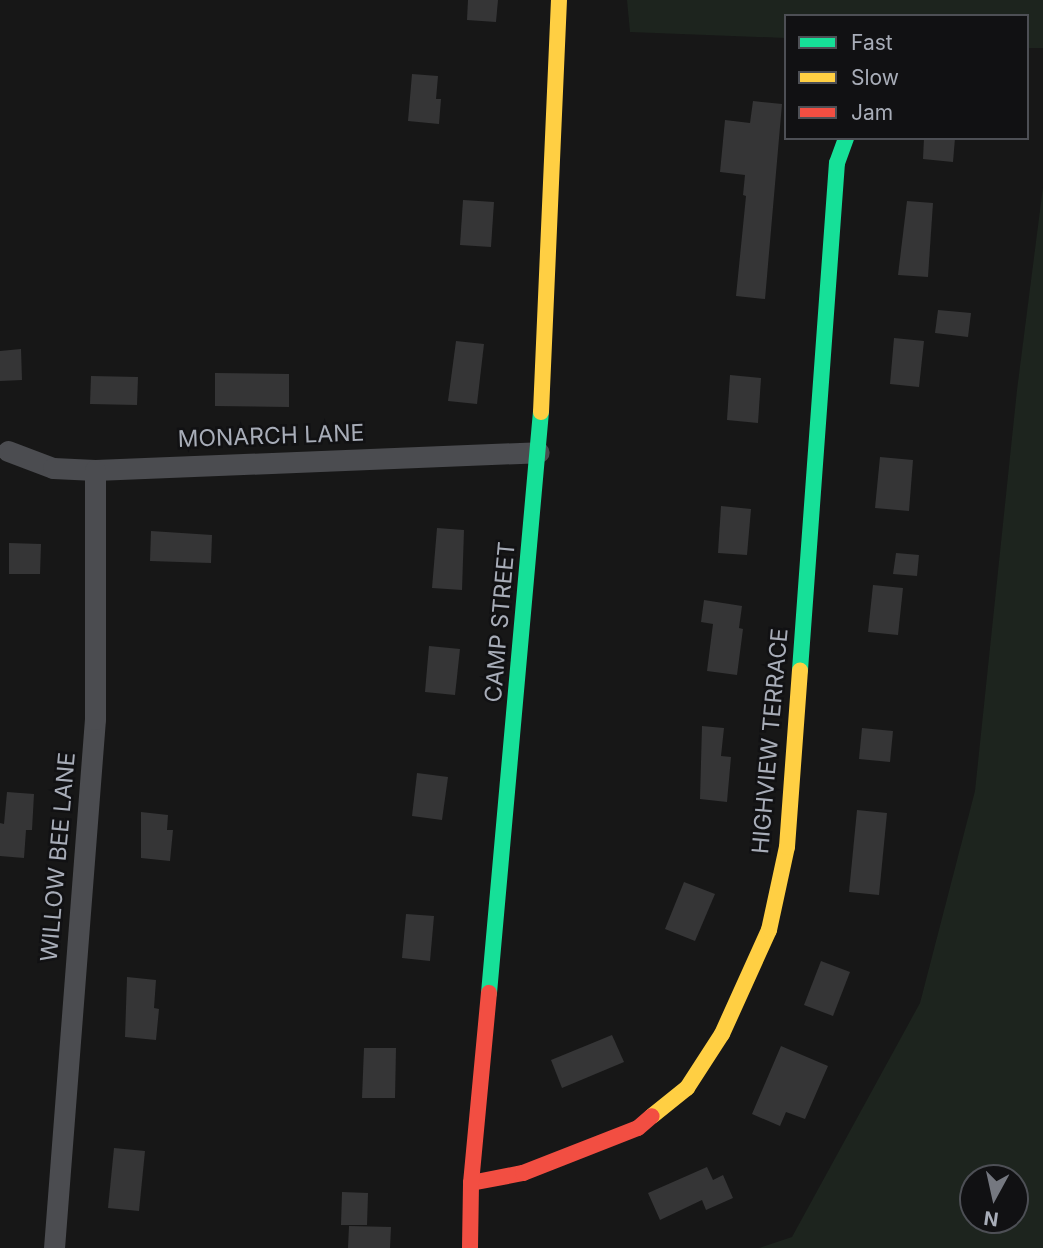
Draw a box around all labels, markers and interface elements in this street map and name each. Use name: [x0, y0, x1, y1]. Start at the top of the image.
legend: [784, 14, 1029, 140]
text: Fast: [851, 30, 893, 55]
text: Slow: [851, 65, 899, 90]
text: Jam: [851, 100, 893, 125]
street label: MONARCH LANE: [177, 419, 365, 453]
street label: CAMP STREET: [479, 541, 521, 703]
street label: HIGHVIEW TERRACE: [746, 627, 794, 855]
street label: WILLOW BEE LANE: [35, 751, 81, 963]
north arrow: [959, 1164, 1029, 1234]
text: N: [983, 1206, 1000, 1231]

